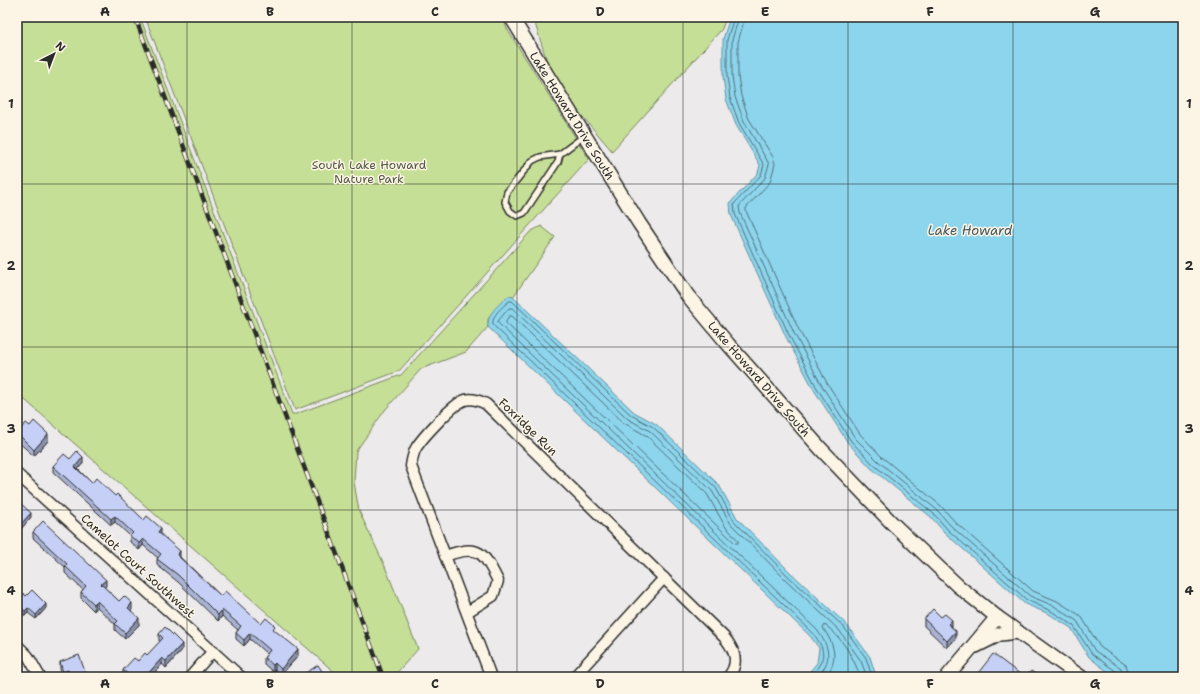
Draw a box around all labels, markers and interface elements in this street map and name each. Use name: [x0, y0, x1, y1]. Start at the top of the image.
text: A: [100, 3, 110, 20]
text: B: [266, 3, 274, 20]
text: C: [431, 3, 439, 20]
text: D: [595, 3, 605, 20]
text: E: [761, 3, 770, 20]
text: F: [926, 3, 934, 20]
text: G: [1090, 3, 1101, 20]
north arrow: [34, 34, 74, 74]
text: N: [52, 38, 69, 56]
street label: Lake Howard Drive South: [526, 49, 618, 183]
text: 1: [8, 95, 14, 112]
text: 1: [1186, 95, 1192, 112]
park label: South Lake Howard Nature Park: [312, 157, 427, 187]
water label: Lake Howard: [928, 222, 1013, 239]
text: 2: [6, 257, 16, 274]
text: 2: [1184, 257, 1194, 274]
street label: Lake Howard Drive South: [704, 318, 814, 440]
street label: Foxridge Run: [495, 395, 561, 459]
text: 3: [6, 420, 16, 437]
text: 3: [1184, 420, 1194, 437]
street label: Camelot Court Southwest: [78, 510, 198, 622]
text: 4: [6, 582, 16, 599]
text: 4: [1184, 582, 1194, 599]
text: A: [100, 675, 110, 692]
text: B: [266, 675, 274, 692]
text: C: [431, 675, 439, 692]
text: D: [595, 675, 605, 692]
text: E: [761, 675, 770, 692]
text: F: [926, 675, 934, 692]
text: G: [1090, 675, 1101, 692]

